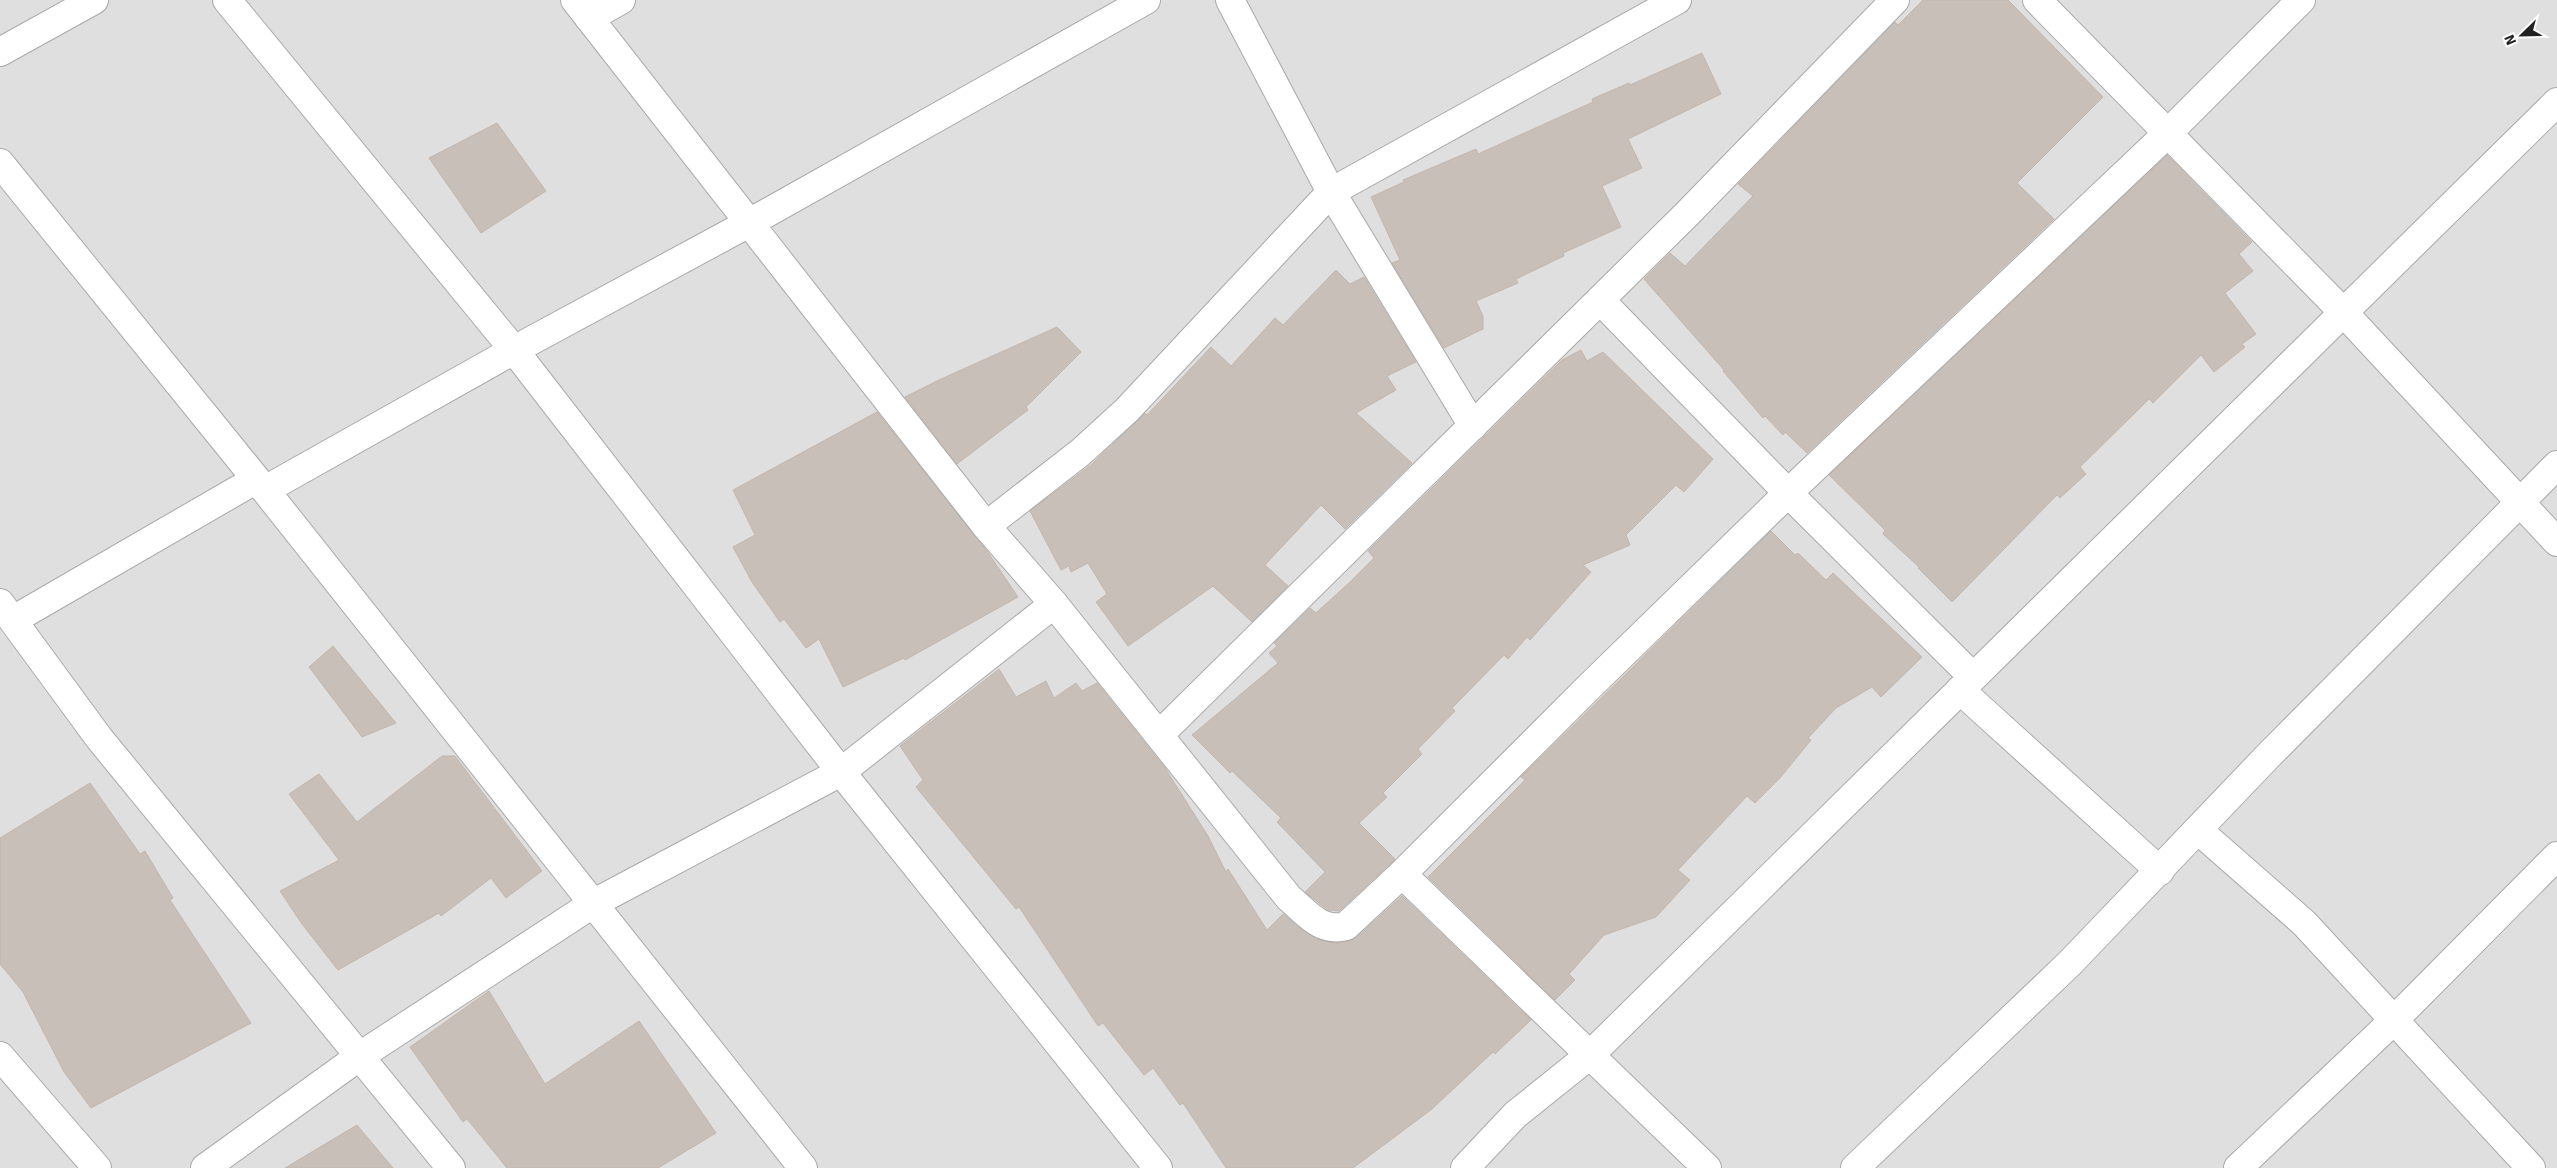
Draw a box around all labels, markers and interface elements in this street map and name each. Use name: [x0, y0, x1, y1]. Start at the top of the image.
north arrow: [2497, 10, 2547, 60]
text: N: [2501, 32, 2520, 48]

